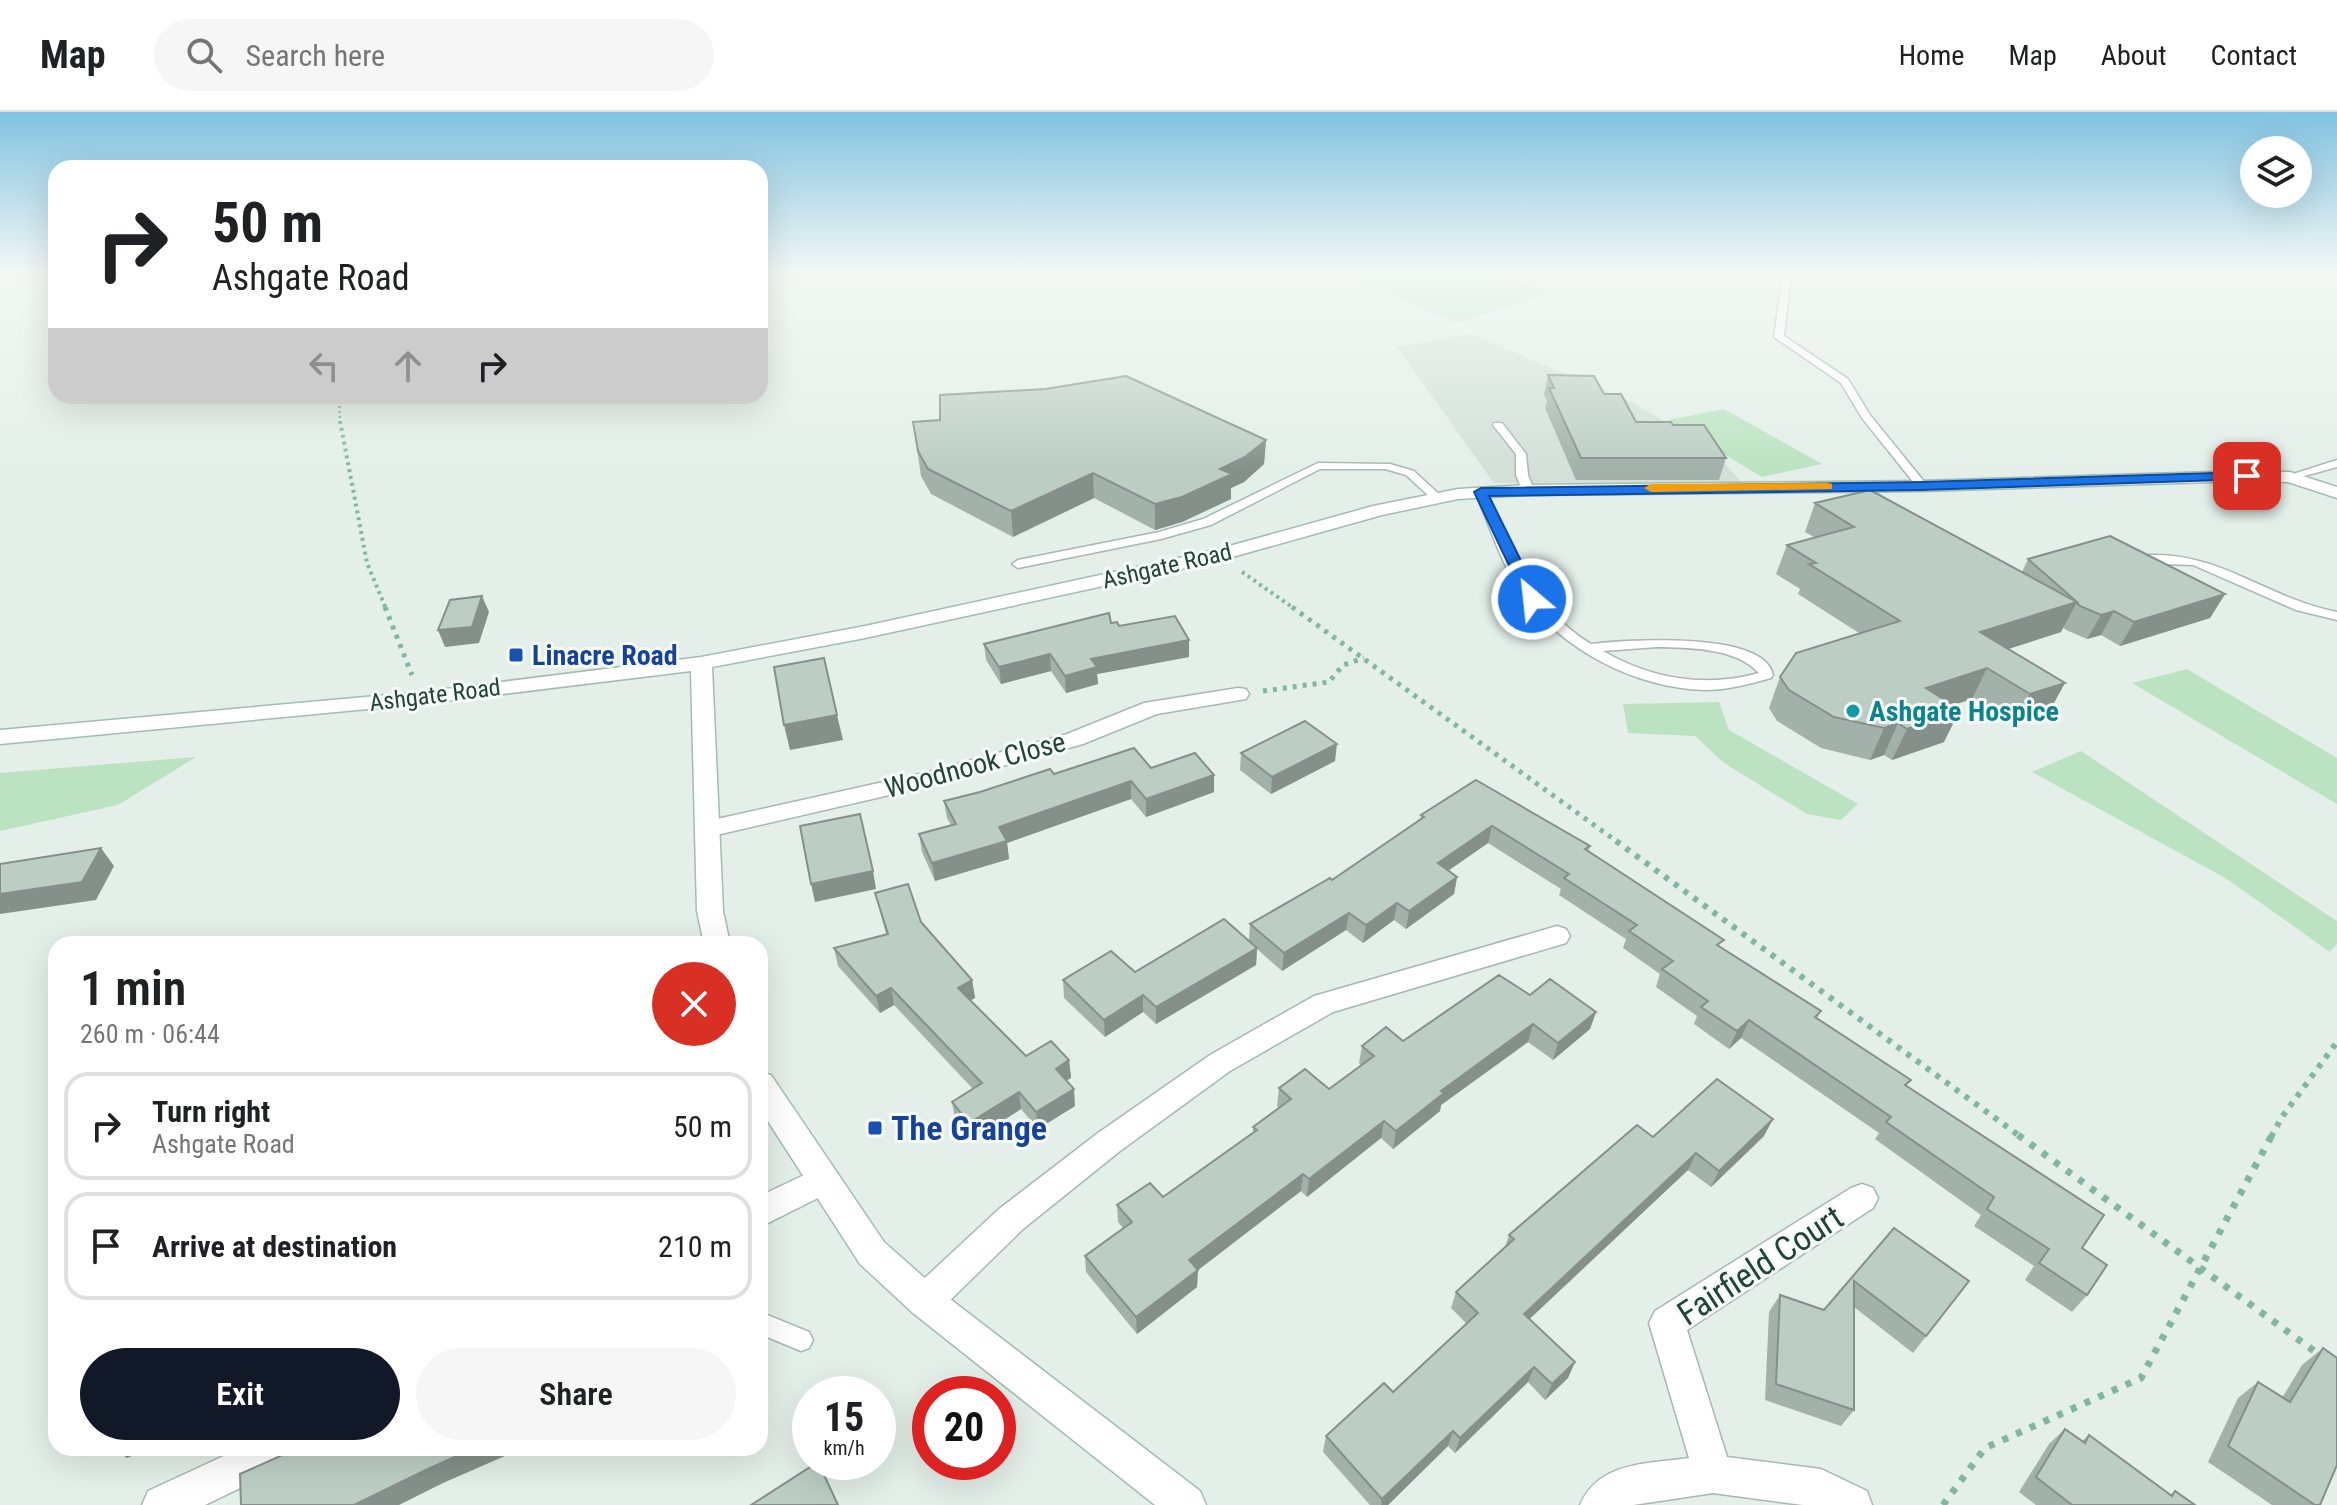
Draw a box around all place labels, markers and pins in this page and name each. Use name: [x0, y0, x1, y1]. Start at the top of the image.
pin: [2213, 442, 2281, 510]
place label: Linacre Road: [532, 639, 678, 672]
marker: Linacre Road: [507, 646, 525, 664]
place label: Ashgate Hospice: [1869, 695, 2059, 728]
marker: Ashgate Hospice: [1844, 702, 1862, 720]
place label: The Grange: [891, 1108, 1047, 1148]
marker: The Grange: [866, 1119, 884, 1137]

